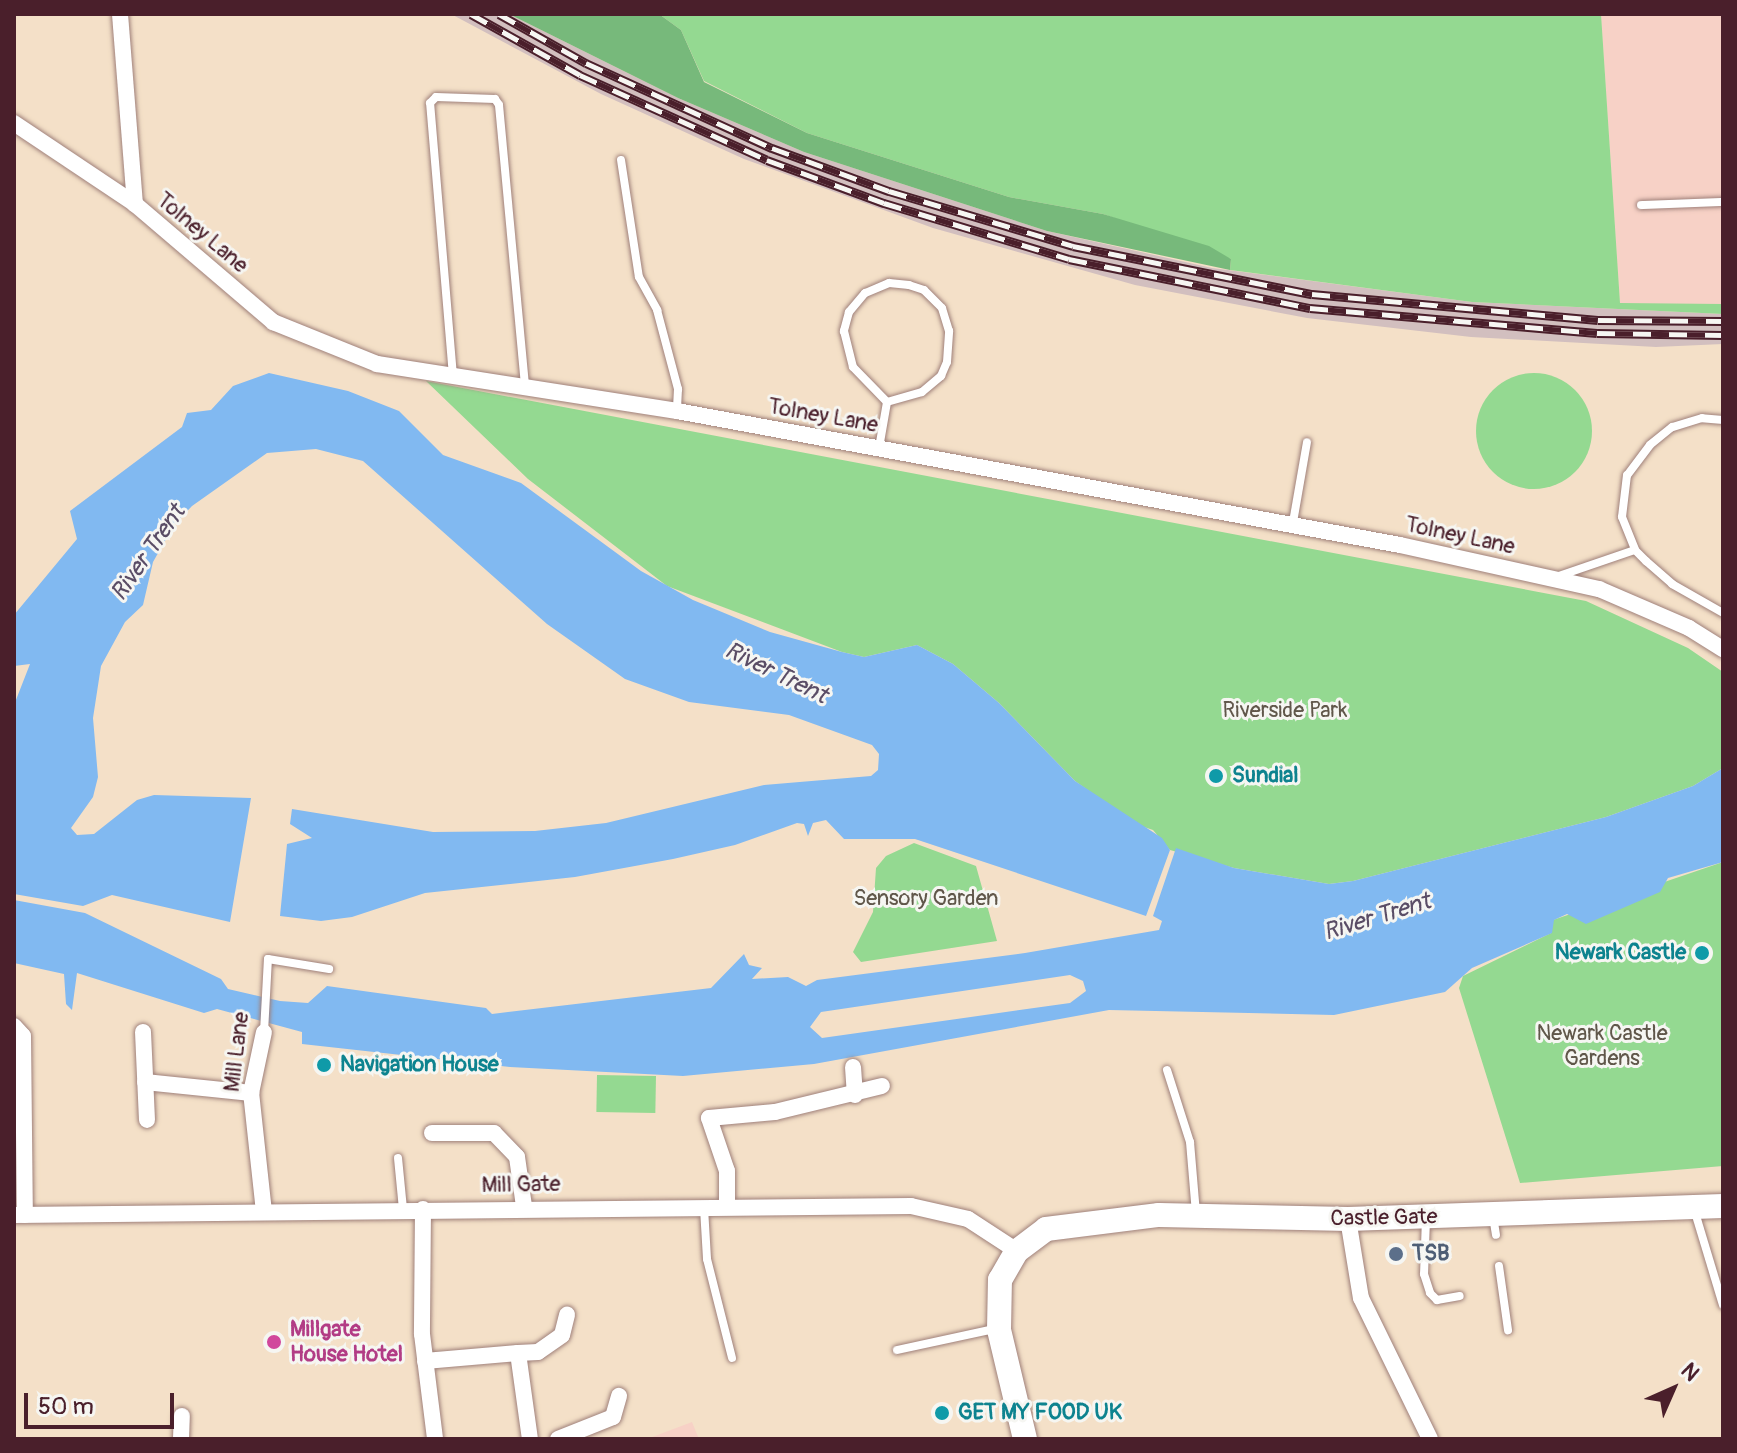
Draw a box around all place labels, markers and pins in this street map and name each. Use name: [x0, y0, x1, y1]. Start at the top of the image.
place label: Sundial: [1232, 763, 1299, 789]
marker: Sundial: [1207, 767, 1225, 785]
place label: Newark Castle: [1555, 940, 1686, 966]
marker: Newark Castle: [1693, 944, 1711, 962]
place label: Navigation House: [340, 1052, 499, 1078]
marker: Navigation House: [315, 1056, 333, 1074]
place label: TSB: [1412, 1241, 1449, 1267]
marker: TSB: [1387, 1245, 1405, 1263]
place label: Millgate House Hotel: [290, 1316, 403, 1368]
marker: Millgate House Hotel: [265, 1333, 283, 1351]
place label: GET MY FOOD UK: [958, 1400, 1122, 1426]
marker: GET MY FOOD UK: [933, 1404, 951, 1422]

